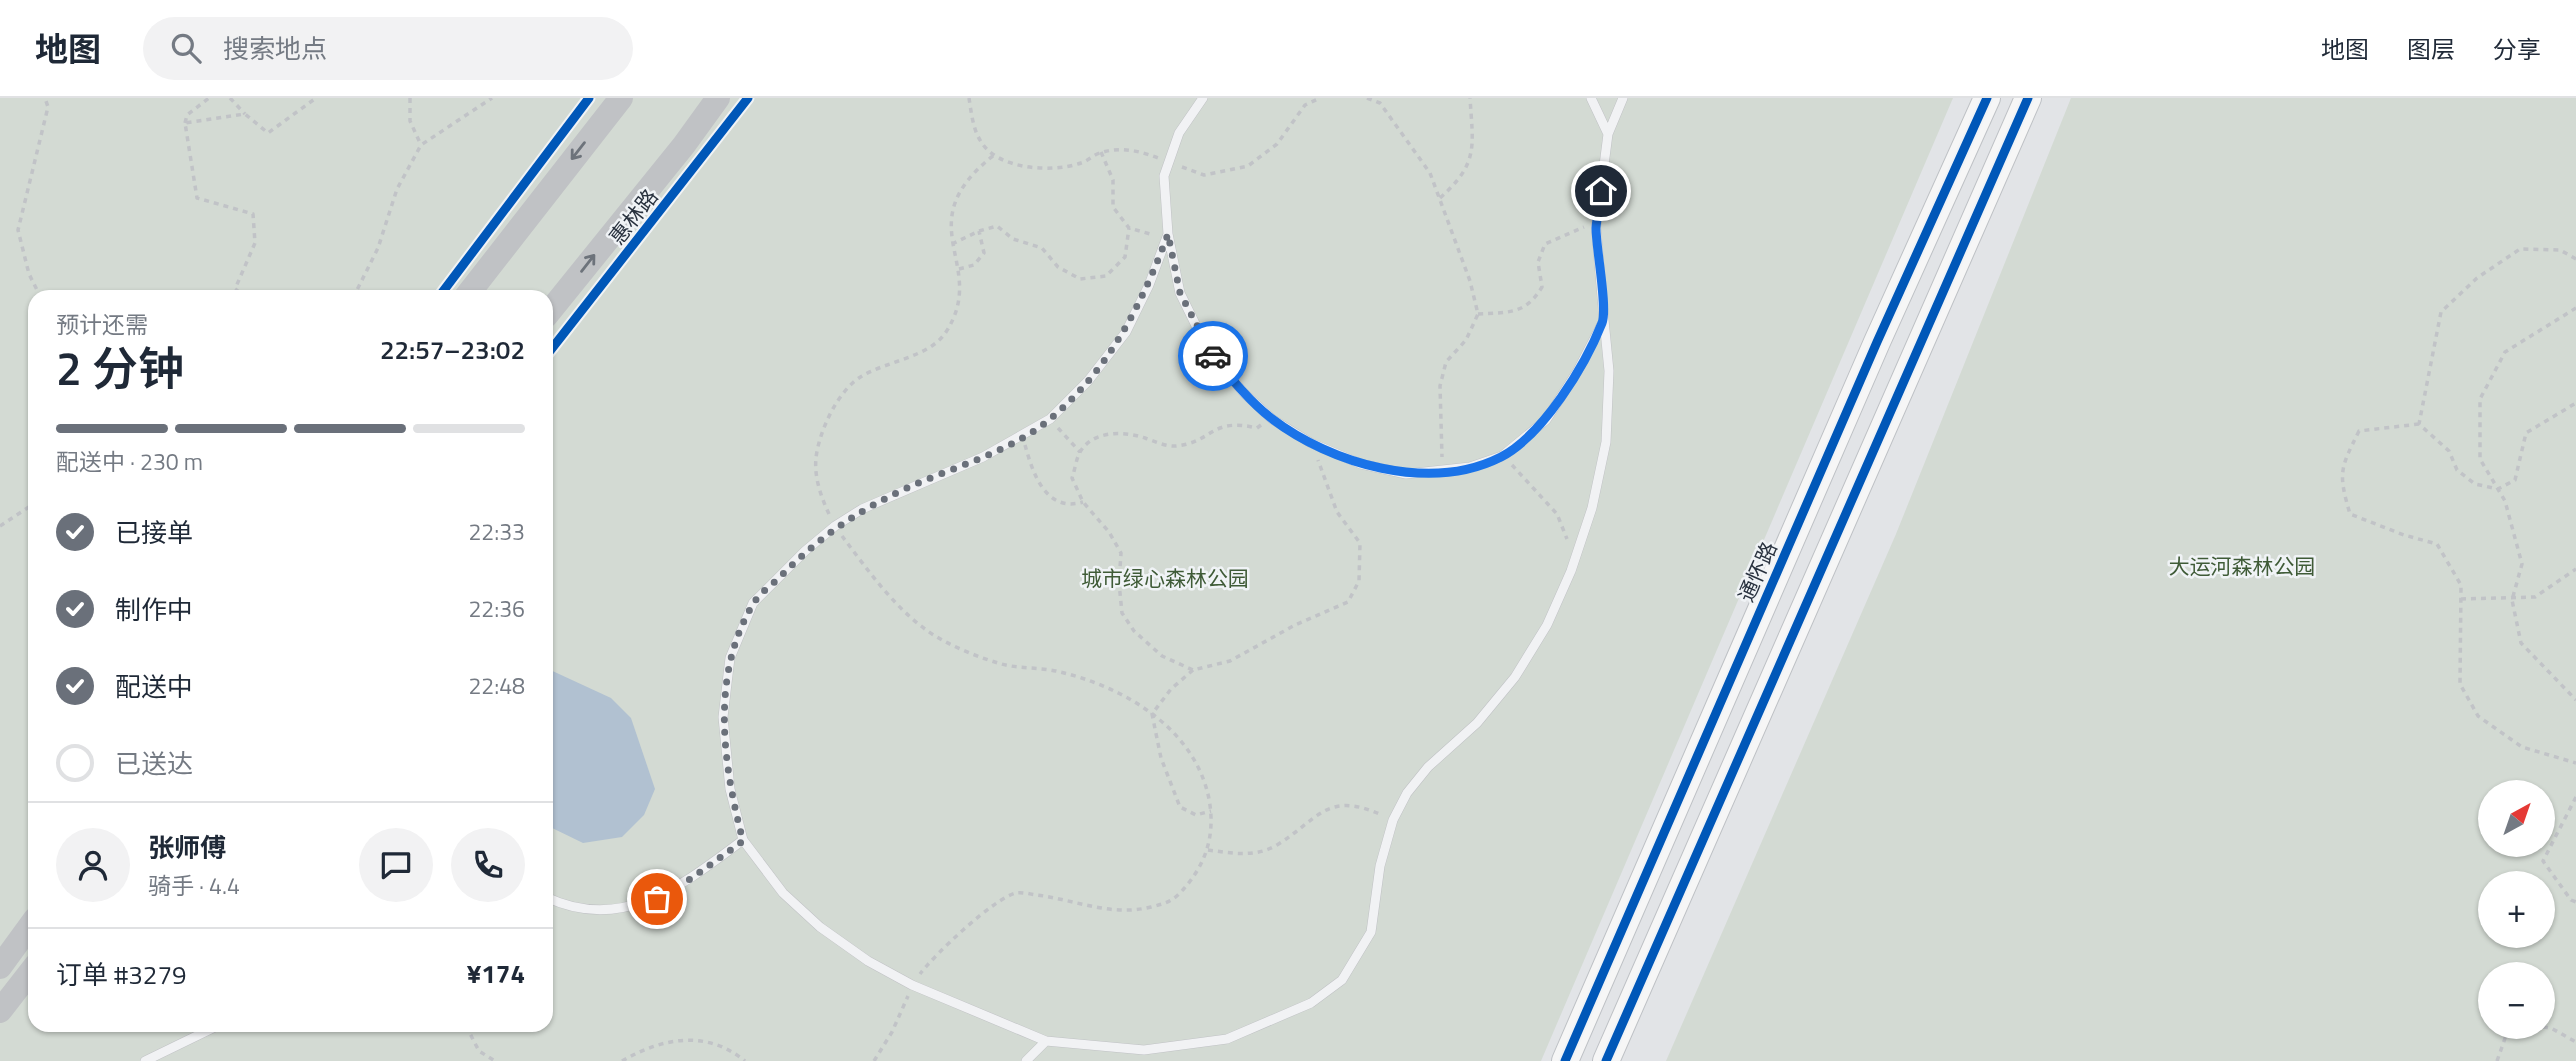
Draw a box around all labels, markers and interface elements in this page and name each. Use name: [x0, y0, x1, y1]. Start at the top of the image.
search box: [143, 17, 633, 80]
text: 地图: [35, 24, 101, 74]
icon: search: [167, 29, 205, 67]
text: 搜索地点: [223, 29, 327, 68]
text: 地图: [2321, 31, 2369, 67]
text: 图层: [2407, 31, 2455, 67]
text: 分享: [2493, 31, 2541, 67]
one-way arrow: [570, 142, 586, 160]
pin: [1571, 161, 1631, 221]
icon: home: [1582, 172, 1620, 210]
street label: 惠林路: [601, 182, 665, 251]
one-way arrow: [581, 254, 596, 272]
text: 预计还需: [56, 307, 148, 342]
courier: [1178, 321, 1248, 391]
text: 22:57–23:02: [380, 330, 525, 369]
text: 2 分钟: [56, 333, 184, 403]
icon: car: [1194, 337, 1232, 375]
text: 配送中 · 230 m: [56, 444, 203, 479]
icon: check: [56, 513, 94, 551]
text: 已接单: [115, 513, 193, 552]
text: 22:33: [468, 514, 525, 549]
street label: 通怀路: [1730, 536, 1785, 607]
park label: 大运河森林公园: [2169, 550, 2316, 582]
park label: 城市绿心森林公园: [1081, 562, 1249, 594]
icon: check: [56, 590, 94, 628]
text: 制作中: [115, 590, 193, 629]
text: 22:36: [468, 591, 525, 626]
icon: check: [56, 667, 94, 705]
text: 配送中: [115, 667, 193, 706]
text: 22:48: [468, 668, 525, 703]
text: 已送达: [115, 744, 193, 783]
north arrow: [2478, 780, 2555, 858]
map controls: [2478, 780, 2555, 1039]
button: person: [56, 828, 130, 902]
text: 张师傅: [148, 828, 226, 867]
button: chat: [359, 828, 433, 902]
button: phone: [451, 828, 525, 902]
text: 骑手 · 4.4: [148, 868, 240, 903]
pin: [627, 869, 687, 929]
button: +: [2478, 871, 2555, 948]
icon: bag: [638, 880, 676, 918]
text: ¥174: [467, 954, 525, 993]
text: 订单 #3279: [56, 955, 187, 994]
button: −: [2478, 962, 2555, 1039]

